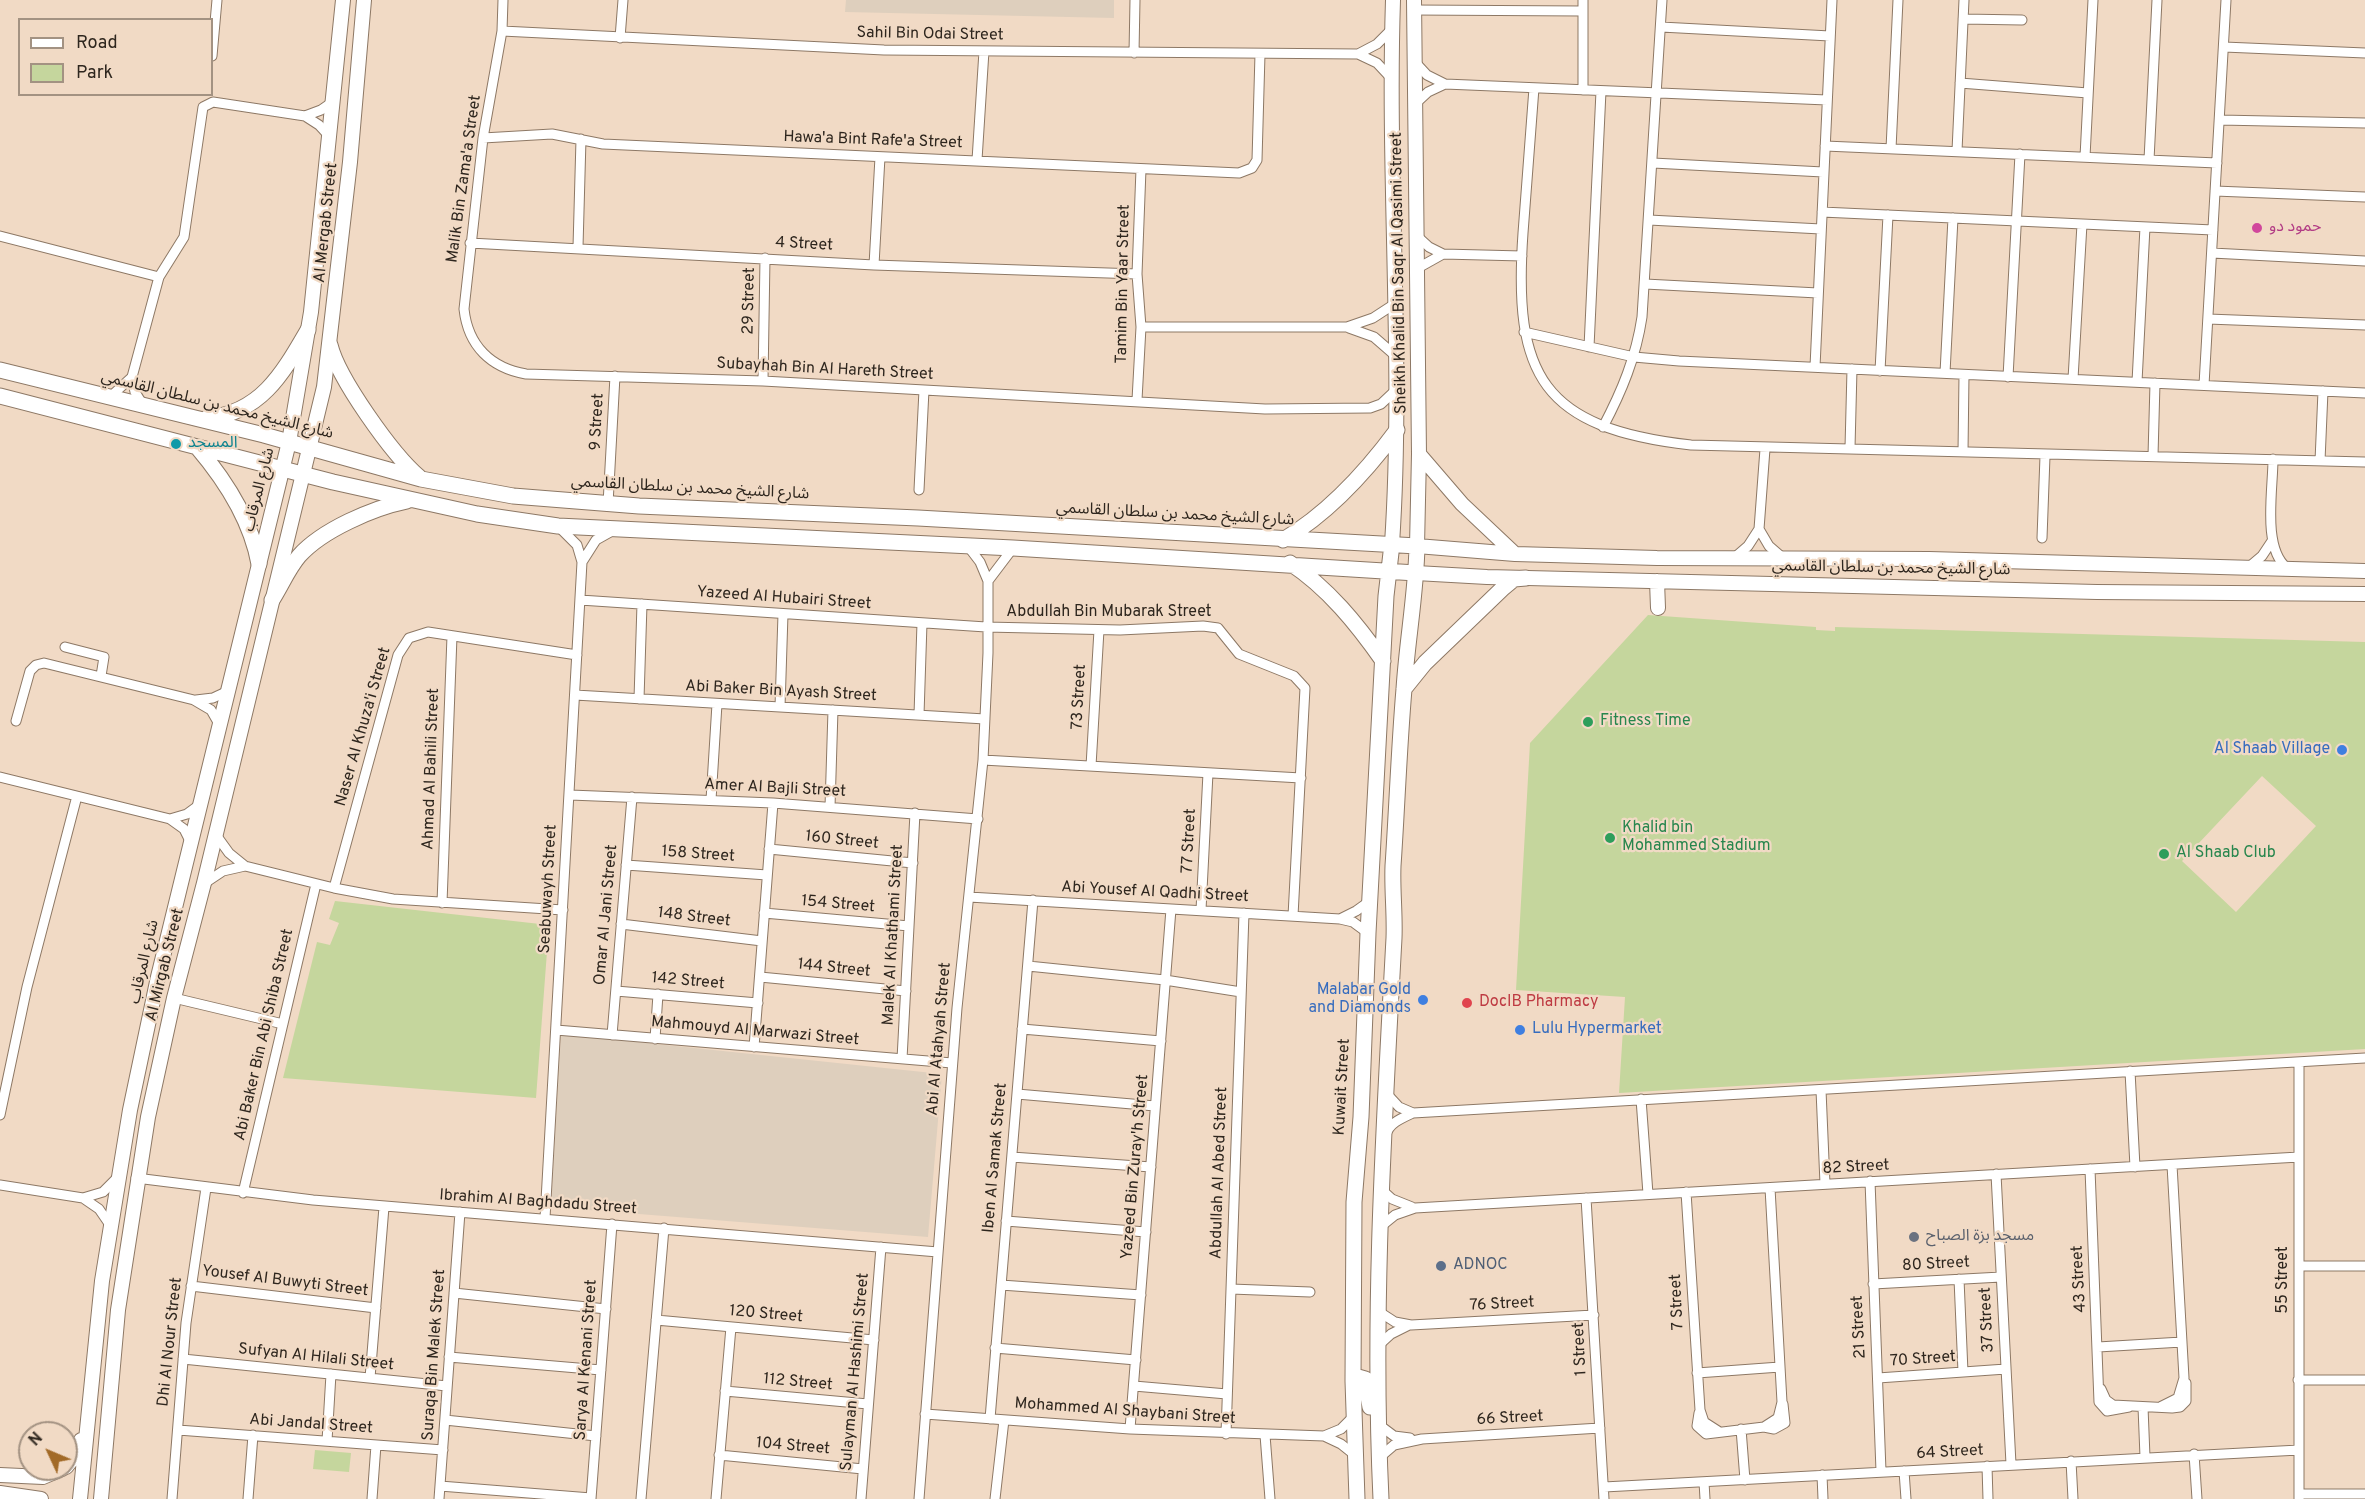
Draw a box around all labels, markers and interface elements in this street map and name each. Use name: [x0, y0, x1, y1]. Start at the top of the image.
legend: [18, 18, 213, 96]
street label: Sahil Bin Odai Street: [856, 24, 1004, 46]
text: Road: [76, 32, 118, 55]
text: Park: [76, 62, 113, 85]
street label: Malik Bin Zama'a Street: [444, 94, 486, 264]
street label: Hawa'a Bint Rafe'a Street: [783, 128, 963, 154]
street label: Sheikh Khalid Bin Saqr Al Qasimi Street: [1388, 132, 1412, 414]
street label: Al Mergab Street: [311, 162, 343, 284]
street label: Tamim Bin Yaar Street: [1113, 204, 1135, 364]
place label: حمود دو: [2269, 218, 2321, 238]
marker: حمود دو: [2250, 221, 2264, 235]
street label: 4 Street: [775, 234, 833, 256]
street label: 29 Street: [740, 267, 760, 335]
street label: Subayhah Bin Al Hareth Street: [716, 355, 934, 385]
street label: شارع الشيخ محمد بن سلطان القاسمي: [99, 368, 335, 444]
street label: 9 Street: [587, 393, 609, 451]
place label: المسجد: [188, 434, 238, 454]
marker: المسجد: [169, 437, 183, 451]
street label: شارع المرقاب: [240, 446, 280, 534]
street label: شارع الشيخ محمد بن سلطان القاسمي: [570, 473, 810, 505]
street label: شارع الشيخ محمد بن سلطان القاسمي: [1055, 499, 1295, 531]
street label: شارع الشيخ محمد بن سلطان القاسمي: [1772, 557, 2010, 581]
street label: Yazeed Al Hubairi Street: [696, 583, 872, 615]
street label: Abdullah Bin Mubarak Street: [1006, 603, 1212, 623]
street label: Naser Al Khuza'i Street: [332, 645, 396, 809]
street label: 73 Street: [1069, 664, 1091, 730]
street label: Abi Baker Bin Ayash Street: [685, 677, 877, 707]
street label: Ahmad Al Bahili Street: [420, 688, 444, 850]
place label: Fitness Time: [1600, 712, 1691, 732]
marker: Fitness Time: [1581, 715, 1595, 729]
place label: Al Shaab Village: [2214, 740, 2330, 760]
marker: Al Shaab Village: [2335, 743, 2349, 757]
street label: Amer Al Bajli Street: [704, 776, 846, 802]
street label: 77 Street: [1179, 808, 1201, 874]
place label: Khalid bin Mohammed Stadium: [1622, 819, 1770, 857]
street label: Seabuwayh Street: [536, 824, 562, 954]
street label: 160 Street: [804, 828, 880, 854]
marker: Khalid bin Mohammed Stadium: [1603, 831, 1617, 845]
street label: 158 Street: [661, 843, 735, 867]
street label: Omar Al Jani Street: [591, 844, 623, 986]
street label: Malek Al Khathami Street: [880, 844, 908, 1026]
place label: Al Shaab Club: [2176, 844, 2276, 864]
marker: Al Shaab Club: [2157, 847, 2171, 861]
street label: Abi Yousef Al Qadhi Street: [1061, 878, 1249, 908]
street label: 154 Street: [800, 892, 876, 918]
street label: 148 Street: [657, 904, 731, 932]
street label: Al Mirgab Street: [143, 906, 189, 1024]
street label: شارع المرقاب: [126, 918, 164, 1006]
street label: Abi Baker Bin Abi Shiba Street: [231, 927, 299, 1143]
street label: 144 Street: [797, 956, 871, 982]
street label: Abi Al Atahyah Street: [924, 962, 956, 1116]
street label: 142 Street: [651, 969, 725, 995]
place label: Malabar Gold and Diamonds: [1308, 981, 1411, 1019]
marker: Malabar Gold and Diamonds: [1416, 993, 1430, 1007]
place label: DocIB Pharmacy: [1479, 993, 1598, 1013]
marker: DocIB Pharmacy: [1460, 996, 1474, 1010]
street label: Mahmouyd Al Marwazi Street: [650, 1013, 860, 1051]
place label: Lulu Hypermarket: [1532, 1020, 1662, 1040]
marker: Lulu Hypermarket: [1513, 1023, 1527, 1037]
street label: Kuwait Street: [1331, 1038, 1355, 1136]
street label: Yazeed Bin Zuray'h Street: [1118, 1074, 1154, 1260]
street label: Iben Al Samak Street: [980, 1082, 1012, 1234]
street label: Abdullah Al Abed Street: [1207, 1087, 1233, 1259]
street label: 82 Street: [1822, 1157, 1890, 1179]
street label: Ibrahim Al Baghdadu Street: [439, 1187, 637, 1219]
place label: مسجد بزة الصباح: [1926, 1227, 2034, 1247]
marker: مسجد بزة الصباح: [1907, 1230, 1921, 1244]
street label: 43 Street: [2069, 1245, 2091, 1313]
street label: 55 Street: [2274, 1246, 2294, 1314]
street label: 80 Street: [1902, 1254, 1970, 1276]
place label: ADNOC: [1453, 1256, 1508, 1276]
marker: ADNOC: [1434, 1259, 1448, 1273]
street label: Yousef Al Buwyti Street: [201, 1262, 369, 1302]
street label: Suraqa Bin Malek Street: [419, 1269, 451, 1441]
street label: Sulayman Al Hashimi Street: [838, 1272, 874, 1472]
street label: 7 Street: [1667, 1273, 1689, 1331]
street label: Dhi Al Nour Street: [155, 1276, 187, 1408]
street label: Sarya Al Kenani Street: [572, 1279, 602, 1441]
street label: 37 Street: [1977, 1287, 1999, 1353]
street label: 76 Street: [1469, 1294, 1535, 1316]
street label: 21 Street: [1849, 1295, 1871, 1359]
street label: 120 Street: [728, 1302, 804, 1328]
street label: 1 Street: [1570, 1322, 1592, 1376]
street label: Sufyan Al Hilali Street: [237, 1340, 395, 1376]
street label: 70 Street: [1889, 1348, 1957, 1372]
street label: 112 Street: [763, 1370, 833, 1396]
street label: Mohammed Al Shaybani Street: [1014, 1395, 1236, 1429]
street label: 66 Street: [1476, 1408, 1544, 1430]
street label: Abi Jandal Street: [249, 1411, 373, 1439]
north arrow: [18, 1421, 78, 1481]
text: N: [25, 1429, 48, 1451]
street label: 104 Street: [755, 1434, 831, 1460]
street label: 64 Street: [1916, 1442, 1984, 1464]

